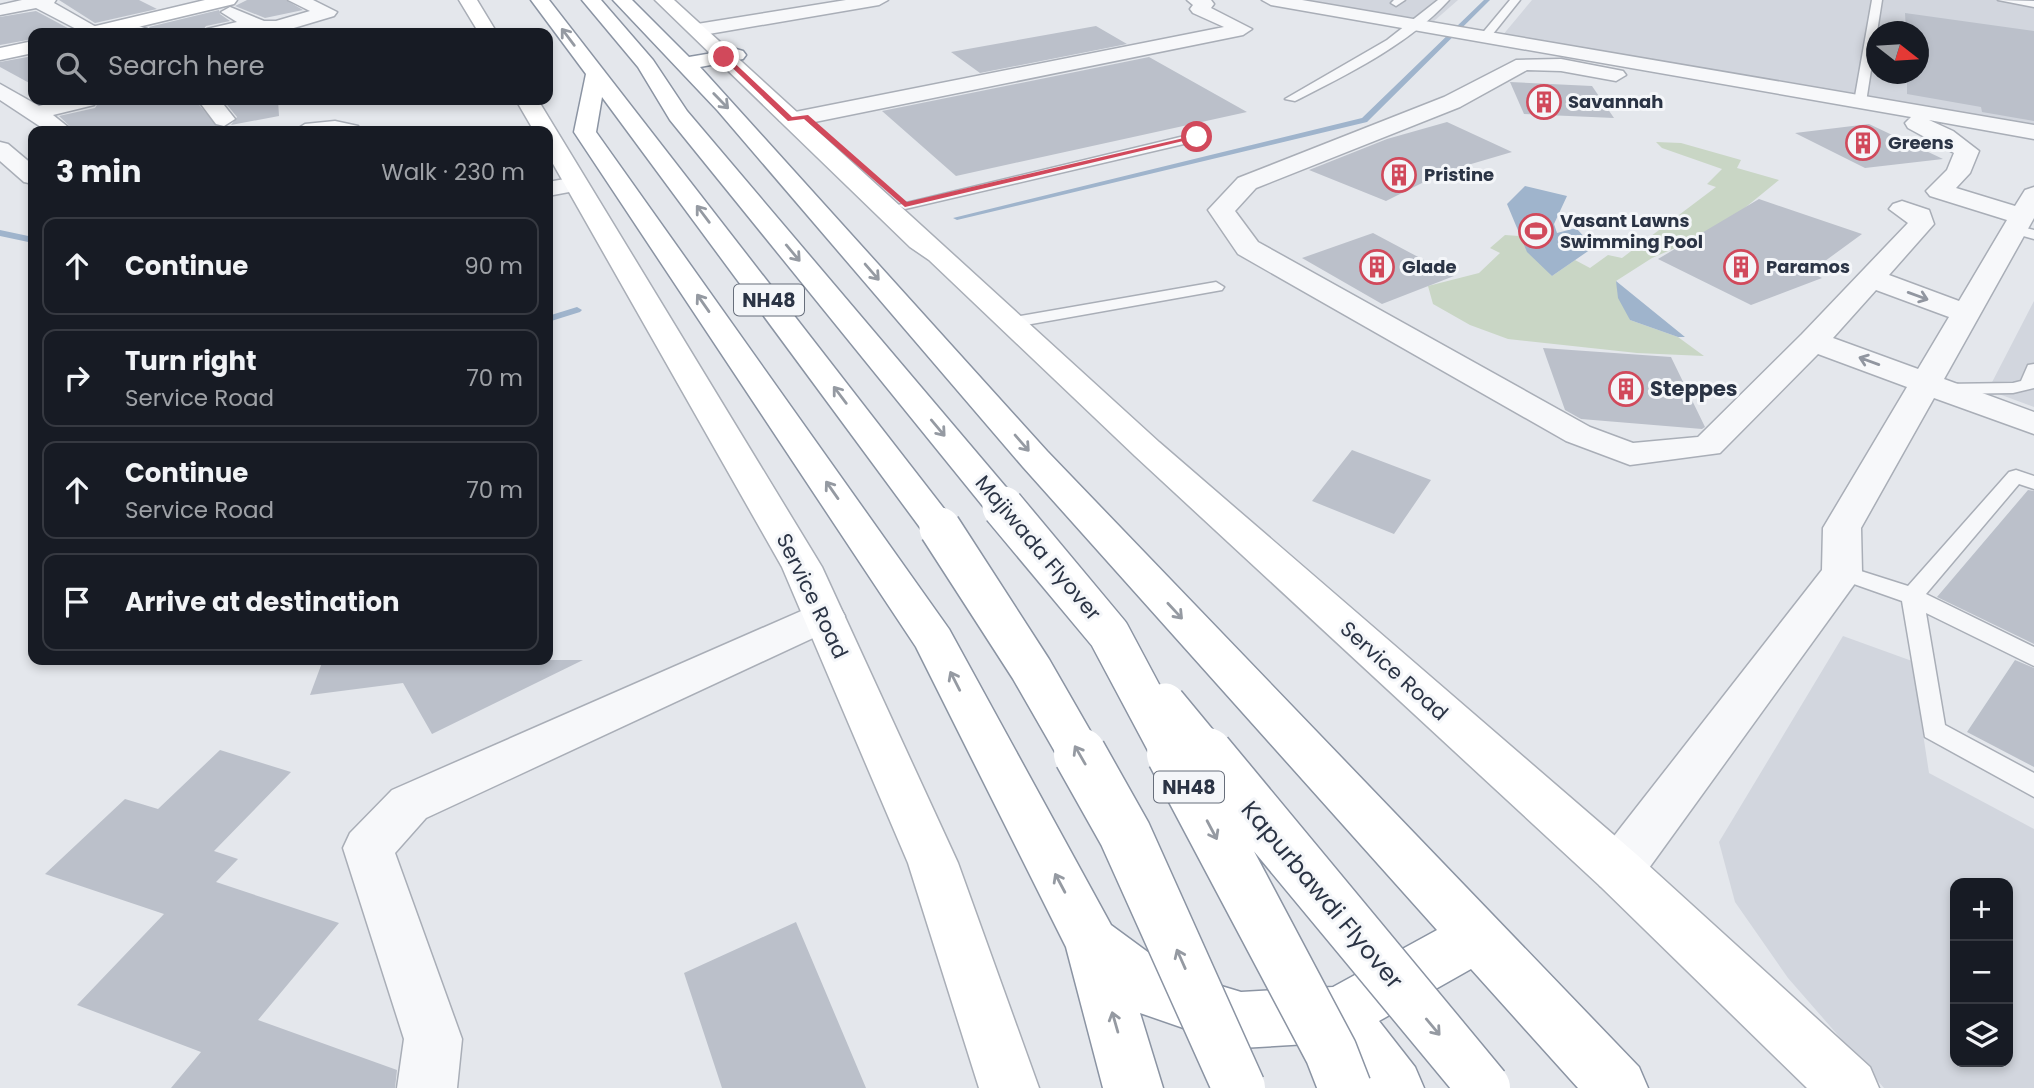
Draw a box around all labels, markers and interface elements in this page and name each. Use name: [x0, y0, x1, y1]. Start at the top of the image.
north arrow: [1866, 21, 1929, 84]
search box: [28, 28, 553, 105]
one-way arrow: [560, 28, 575, 46]
route end: [708, 41, 739, 72]
icon: search: [52, 48, 90, 86]
text: Search here: [108, 48, 265, 84]
building icon: Savannah: [1525, 83, 1563, 121]
place label: Savannah: [1568, 89, 1663, 114]
one-way arrow: [713, 93, 730, 110]
route start: [1181, 121, 1212, 152]
building icon: Greens: [1844, 124, 1882, 162]
place label: Greens: [1888, 130, 1954, 155]
text: 3 min: [56, 150, 141, 193]
text: Walk · 230 m: [381, 156, 525, 188]
building icon: Pristine: [1380, 156, 1418, 194]
place label: Pristine: [1424, 162, 1494, 187]
one-way arrow: [696, 205, 711, 224]
place label: Vasant Lawns Swimming Pool: [1560, 208, 1703, 254]
sports icon: Vasant Lawns Swimming Pool: [1517, 212, 1555, 250]
one-way arrow: [785, 244, 801, 262]
icon: ahead: [58, 247, 96, 285]
text: Continue: [125, 248, 248, 284]
building icon: Glade: [1358, 248, 1396, 286]
building icon: Paramos: [1722, 248, 1760, 286]
text: 90 m: [464, 250, 523, 282]
place label: Glade: [1402, 254, 1457, 279]
place label: Paramos: [1766, 254, 1850, 279]
one-way arrow: [864, 263, 880, 281]
road number: NH48: [734, 284, 804, 316]
one-way arrow: [1906, 290, 1928, 303]
one-way arrow: [696, 294, 710, 313]
text: Turn right: [125, 343, 257, 379]
one-way arrow: [1859, 354, 1881, 366]
icon: right: [58, 359, 96, 397]
text: 70 m: [466, 362, 523, 394]
building icon: Steppes: [1607, 370, 1645, 408]
place label: Steppes: [1650, 374, 1738, 403]
text: Service Road: [125, 382, 274, 414]
one-way arrow: [833, 387, 848, 405]
one-way arrow: [930, 419, 946, 437]
one-way arrow: [1013, 434, 1029, 452]
text: Continue: [125, 455, 248, 491]
street label: Majiwada Flyover: [969, 469, 1108, 627]
icon: ahead: [58, 471, 96, 509]
text: 70 m: [466, 474, 523, 506]
one-way arrow: [825, 481, 839, 500]
text: Service Road: [125, 494, 274, 526]
street label: Service Road: [770, 528, 855, 663]
icon: arrive: [58, 583, 96, 621]
text: Arrive at destination: [125, 584, 400, 620]
one-way arrow: [1167, 602, 1184, 619]
street label: Service Road: [1334, 614, 1455, 727]
one-way arrow: [947, 671, 961, 692]
one-way arrow: [1072, 746, 1086, 766]
road number: NH48: [1154, 772, 1224, 802]
street label: Kapurbawdi Flyover: [1234, 794, 1411, 996]
one-way arrow: [1205, 819, 1219, 839]
one-way arrow: [1052, 873, 1066, 894]
map controls: [1950, 878, 2013, 1067]
button: +: [1950, 878, 2013, 941]
button: −: [1950, 941, 2013, 1004]
one-way arrow: [1174, 949, 1187, 970]
button: layers: [1950, 1004, 2013, 1067]
one-way arrow: [1107, 1012, 1120, 1034]
one-way arrow: [1425, 1018, 1441, 1036]

